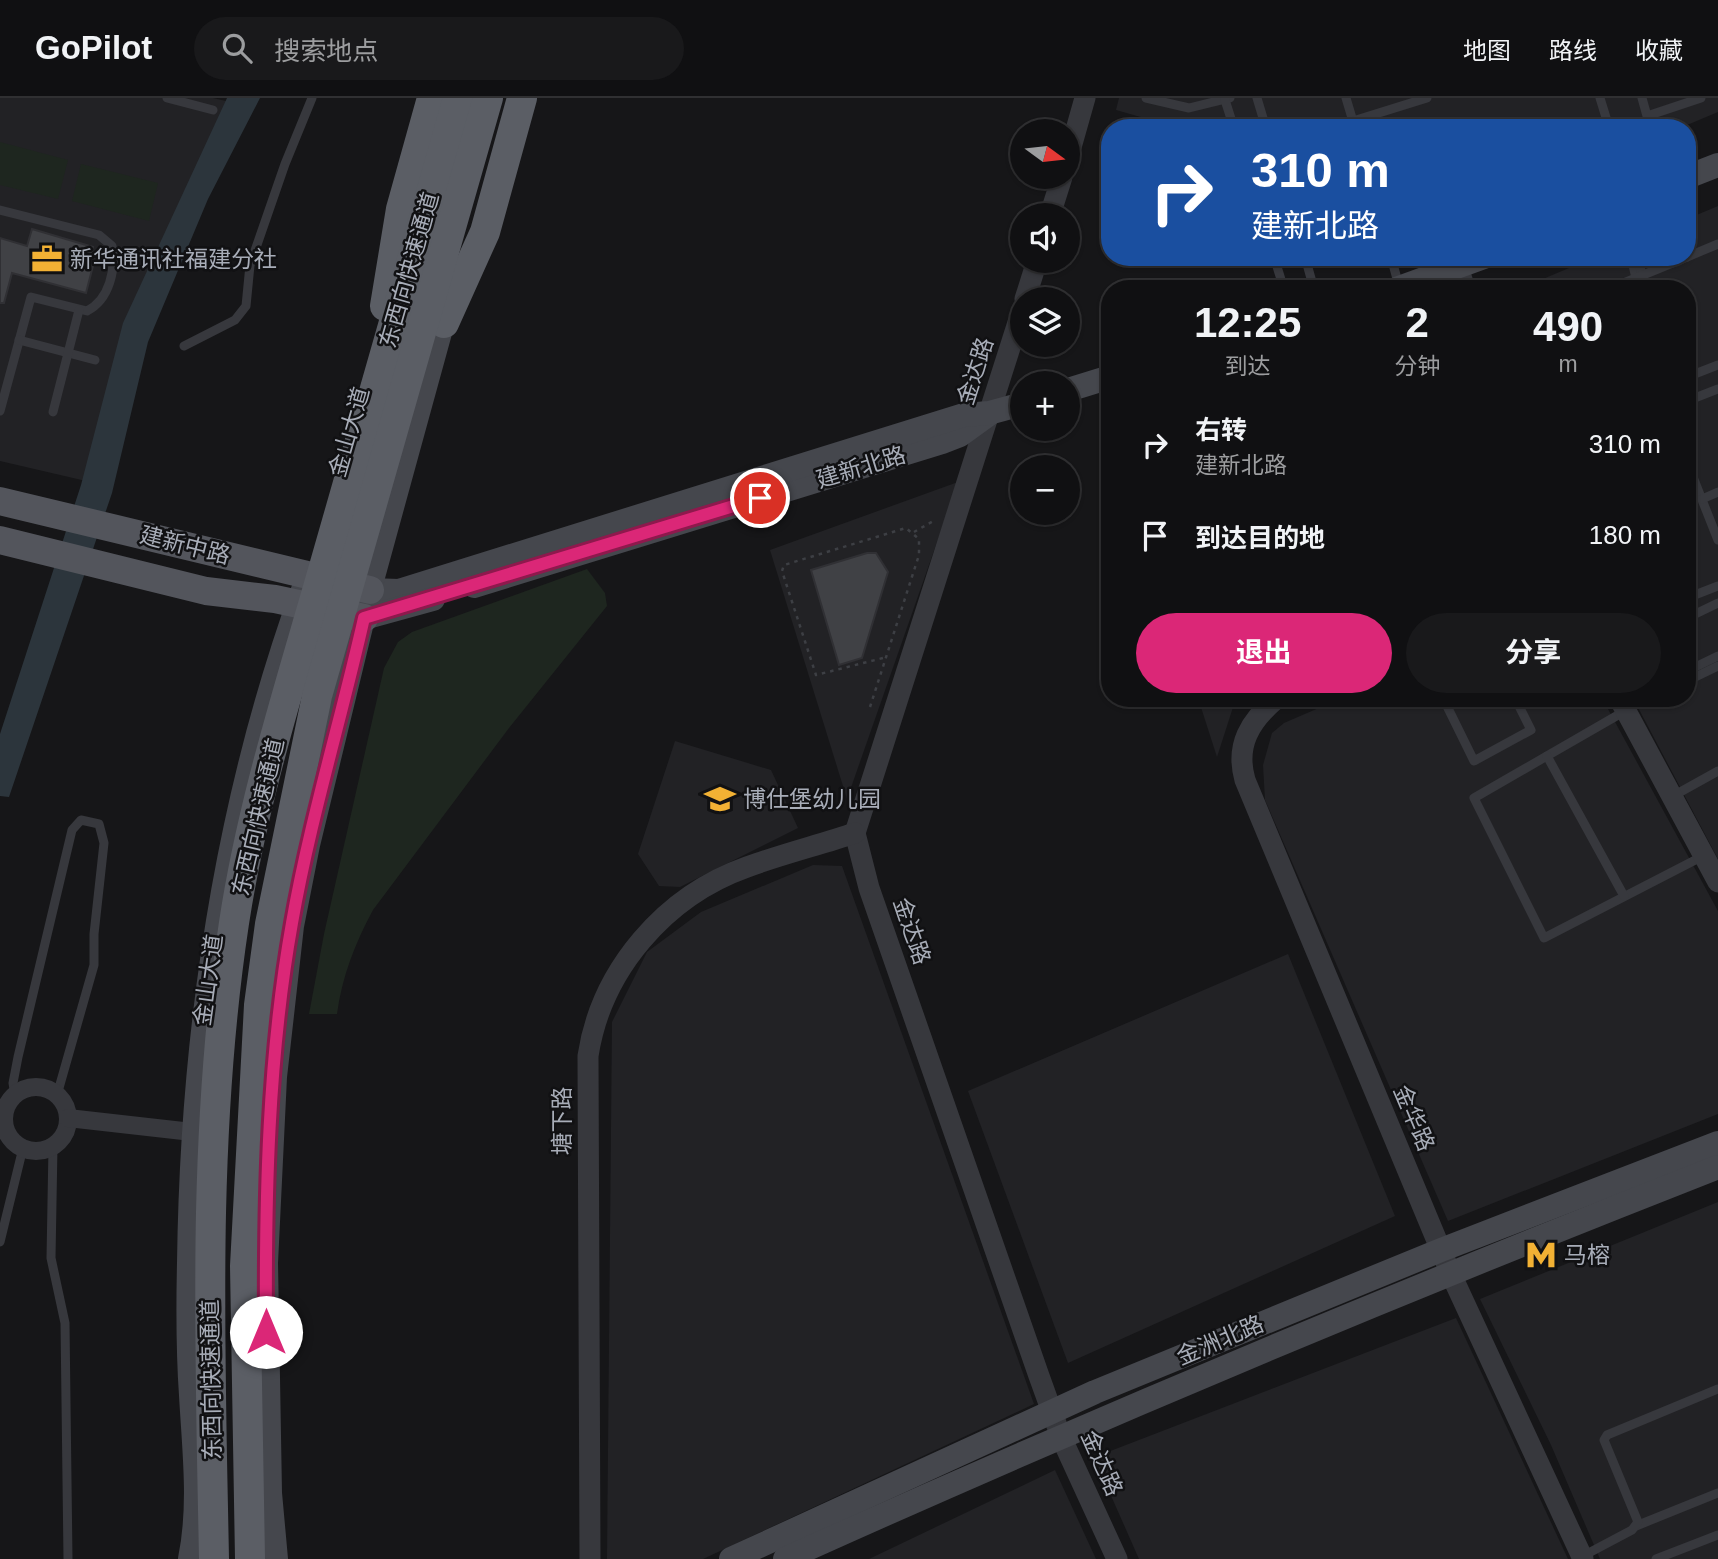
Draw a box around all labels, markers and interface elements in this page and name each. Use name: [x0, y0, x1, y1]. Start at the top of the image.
search box: [194, 17, 684, 80]
text: GoPilot: [35, 29, 152, 66]
icon: search: [218, 29, 256, 67]
text: 搜索地点: [274, 36, 378, 66]
text: 地图: [1463, 37, 1511, 64]
text: 路线: [1549, 37, 1597, 64]
text: 收藏: [1635, 37, 1683, 64]
north arrow: [1010, 119, 1080, 189]
map controls: [1010, 119, 1080, 525]
text: 310 m: [1251, 143, 1390, 197]
icon: right: [1136, 147, 1227, 238]
street label: 东西向快速通道: [374, 189, 444, 351]
button: sound: [1010, 203, 1080, 273]
text: 建新北路: [1251, 208, 1379, 244]
office icon: 新华通讯社福建分社: [30, 242, 64, 276]
place label: 新华通讯社福建分社: [70, 246, 277, 272]
button: layers: [1010, 287, 1080, 357]
text: 12:25: [1194, 299, 1301, 346]
text: 2: [1405, 299, 1429, 346]
text: 490: [1533, 303, 1603, 350]
street label: 金达路: [952, 334, 998, 408]
text: m: [1559, 351, 1578, 377]
text: 到达: [1225, 353, 1271, 379]
text: 分钟: [1394, 353, 1440, 379]
button: +: [1010, 371, 1080, 441]
street label: 金山大道: [324, 384, 374, 480]
text: 右转: [1195, 415, 1247, 445]
icon: right: [1136, 426, 1174, 464]
text: 310 m: [1589, 429, 1661, 459]
street label: 建新北路: [813, 441, 909, 493]
text: 建新北路: [1195, 452, 1287, 478]
button: −: [1010, 455, 1080, 525]
pin: [730, 468, 790, 528]
icon: arrive: [741, 479, 779, 517]
icon: arrive: [1136, 517, 1174, 555]
text: 180 m: [1589, 520, 1661, 550]
street label: 建新中路: [137, 521, 233, 569]
text: 到达目的地: [1195, 523, 1325, 553]
button: 退出: [1136, 613, 1392, 693]
button: 分享: [1406, 613, 1661, 693]
street label: 东西向快速通道: [227, 736, 289, 898]
school or university icon: 博仕堡幼儿园: [703, 782, 737, 816]
place label: 博仕堡幼儿园: [743, 786, 881, 812]
street label: 金达路: [888, 894, 936, 968]
street label: 金山大道: [189, 933, 227, 1027]
street label: 金华路: [1389, 1081, 1439, 1155]
street label: 塘下路: [549, 1087, 575, 1156]
metro station icon: 马榕: [1524, 1238, 1558, 1272]
place label: 马榕: [1564, 1242, 1610, 1268]
position arrow: [229, 1295, 303, 1369]
street label: 东西向快速通道: [197, 1299, 225, 1461]
street label: 金洲北路: [1173, 1310, 1267, 1370]
street label: 金达路: [1076, 1426, 1128, 1500]

